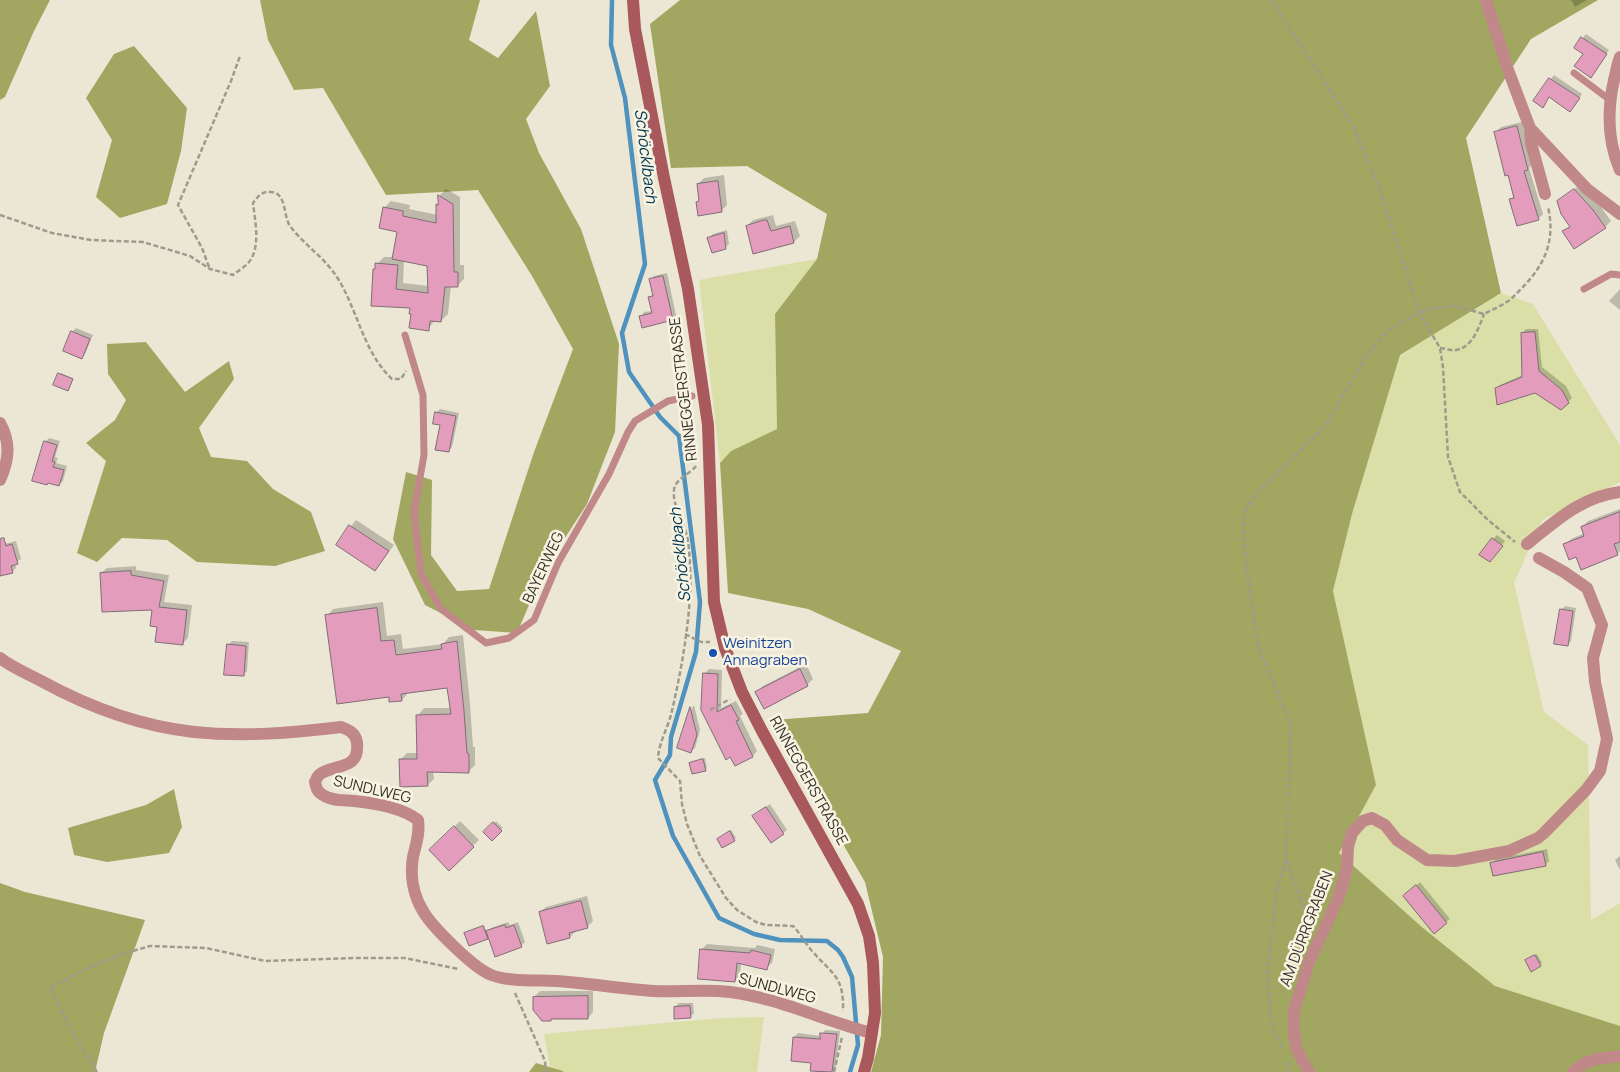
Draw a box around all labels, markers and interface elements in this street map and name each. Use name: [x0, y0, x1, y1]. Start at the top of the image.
water label: Schöcklbach: [630, 108, 660, 204]
street label: RINNEGGERSTRASSE: [666, 316, 702, 462]
water label: Schöcklbach: [666, 507, 696, 603]
street label: BAYERWEG: [520, 529, 568, 607]
place label: Weinitzen Annagraben: [723, 635, 807, 670]
marker: Weinitzen Annagraben: [707, 647, 719, 659]
street label: RINNEGGERSTRASSE: [765, 713, 851, 849]
street label: SUNDLWEG: [331, 772, 413, 808]
street label: AM DÜRRGRABEN: [1277, 869, 1337, 989]
street label: SUNDLWEG: [736, 970, 818, 1008]

